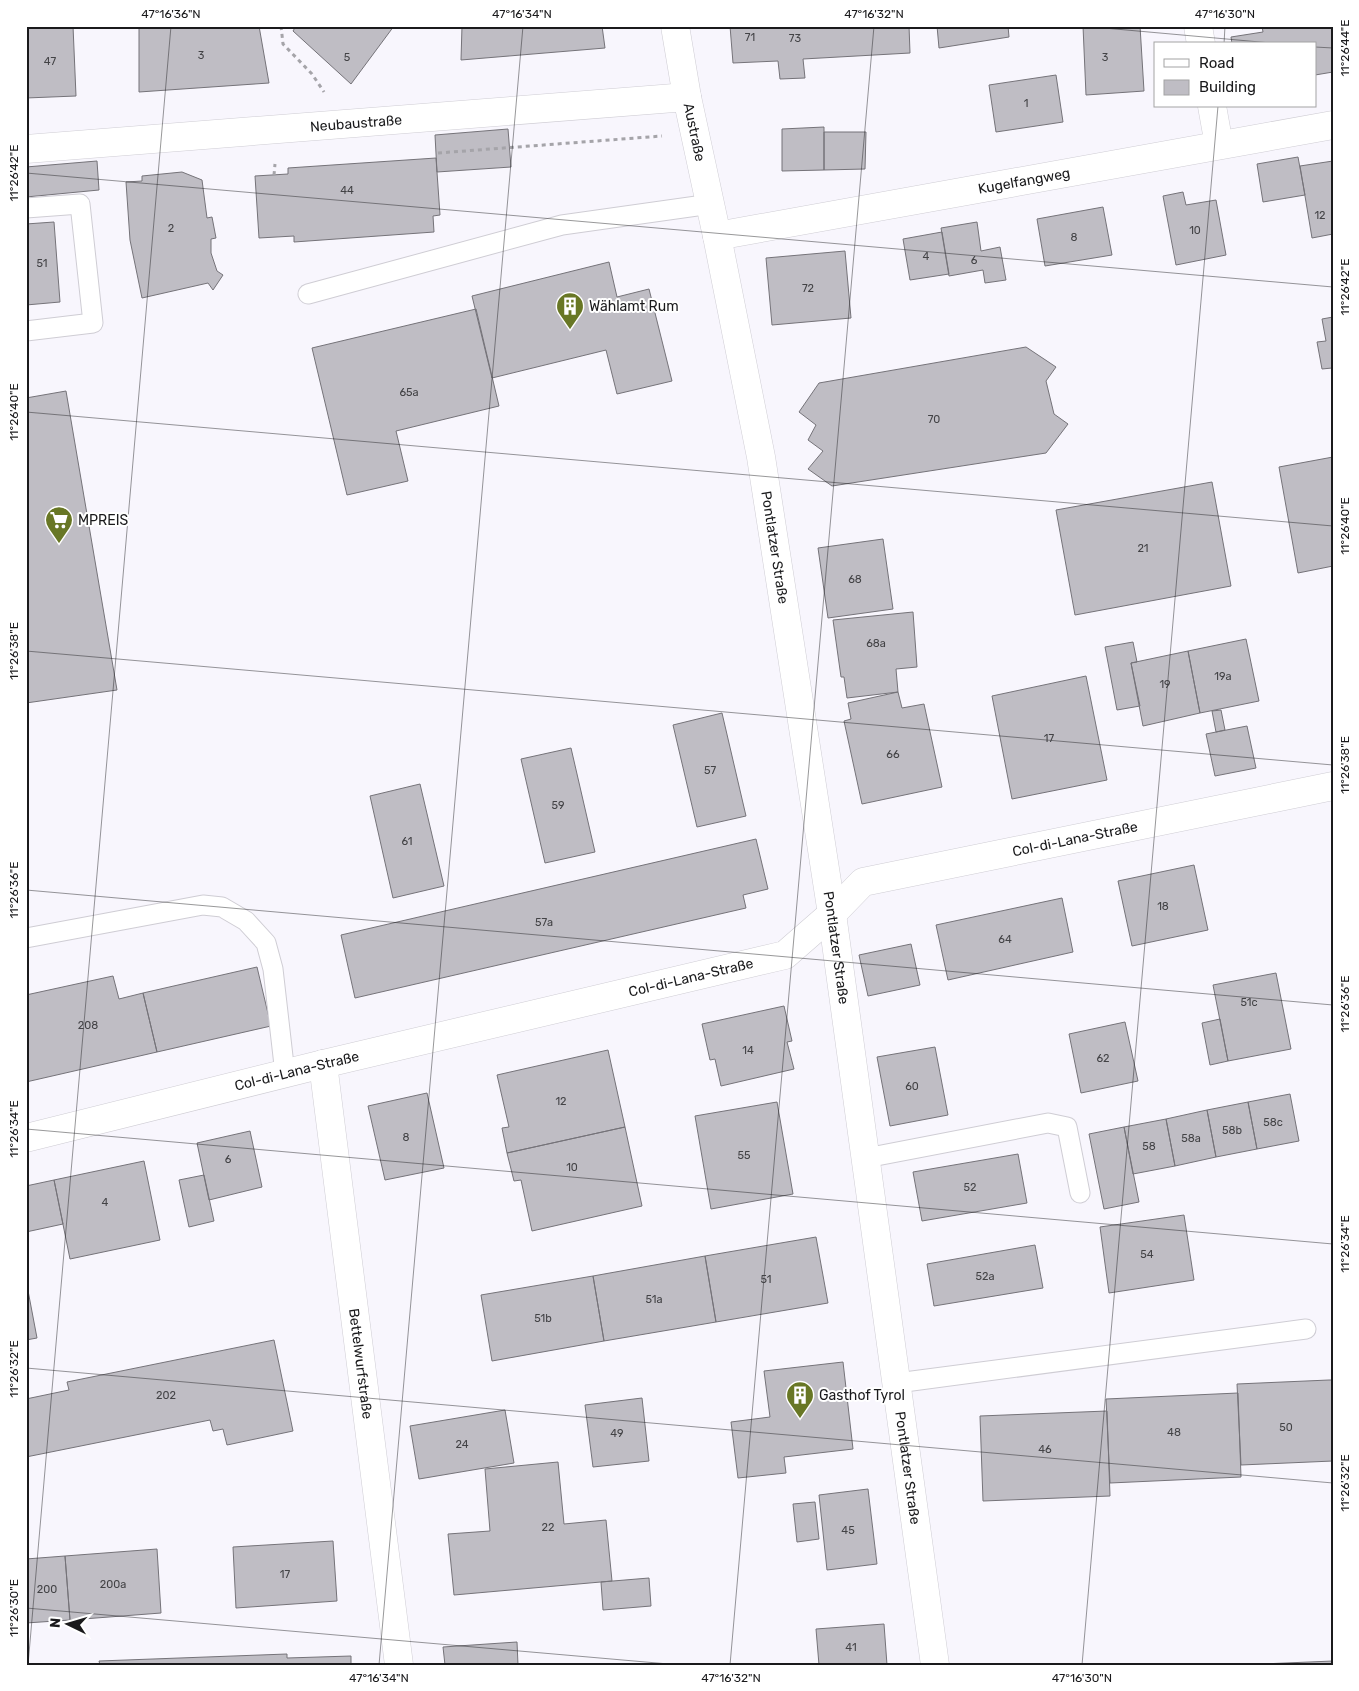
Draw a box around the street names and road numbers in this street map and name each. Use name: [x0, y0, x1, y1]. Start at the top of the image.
street label: Austraße: [680, 101, 709, 163]
street label: Neubaustraße: [309, 111, 403, 135]
street label: Kugelfangweg: [977, 164, 1071, 197]
street label: Pontlatzer Straße: [758, 490, 792, 605]
street label: Col-di-Lana-Straße: [1011, 818, 1139, 860]
street label: Pontlatzer Straße: [820, 890, 853, 1005]
street label: Col-di-Lana-Straße: [627, 954, 755, 1000]
street label: Col-di-Lana-Straße: [233, 1047, 361, 1094]
street label: Bettelwurfstraße: [345, 1307, 376, 1420]
street label: Pontlatzer Straße: [892, 1410, 924, 1526]

